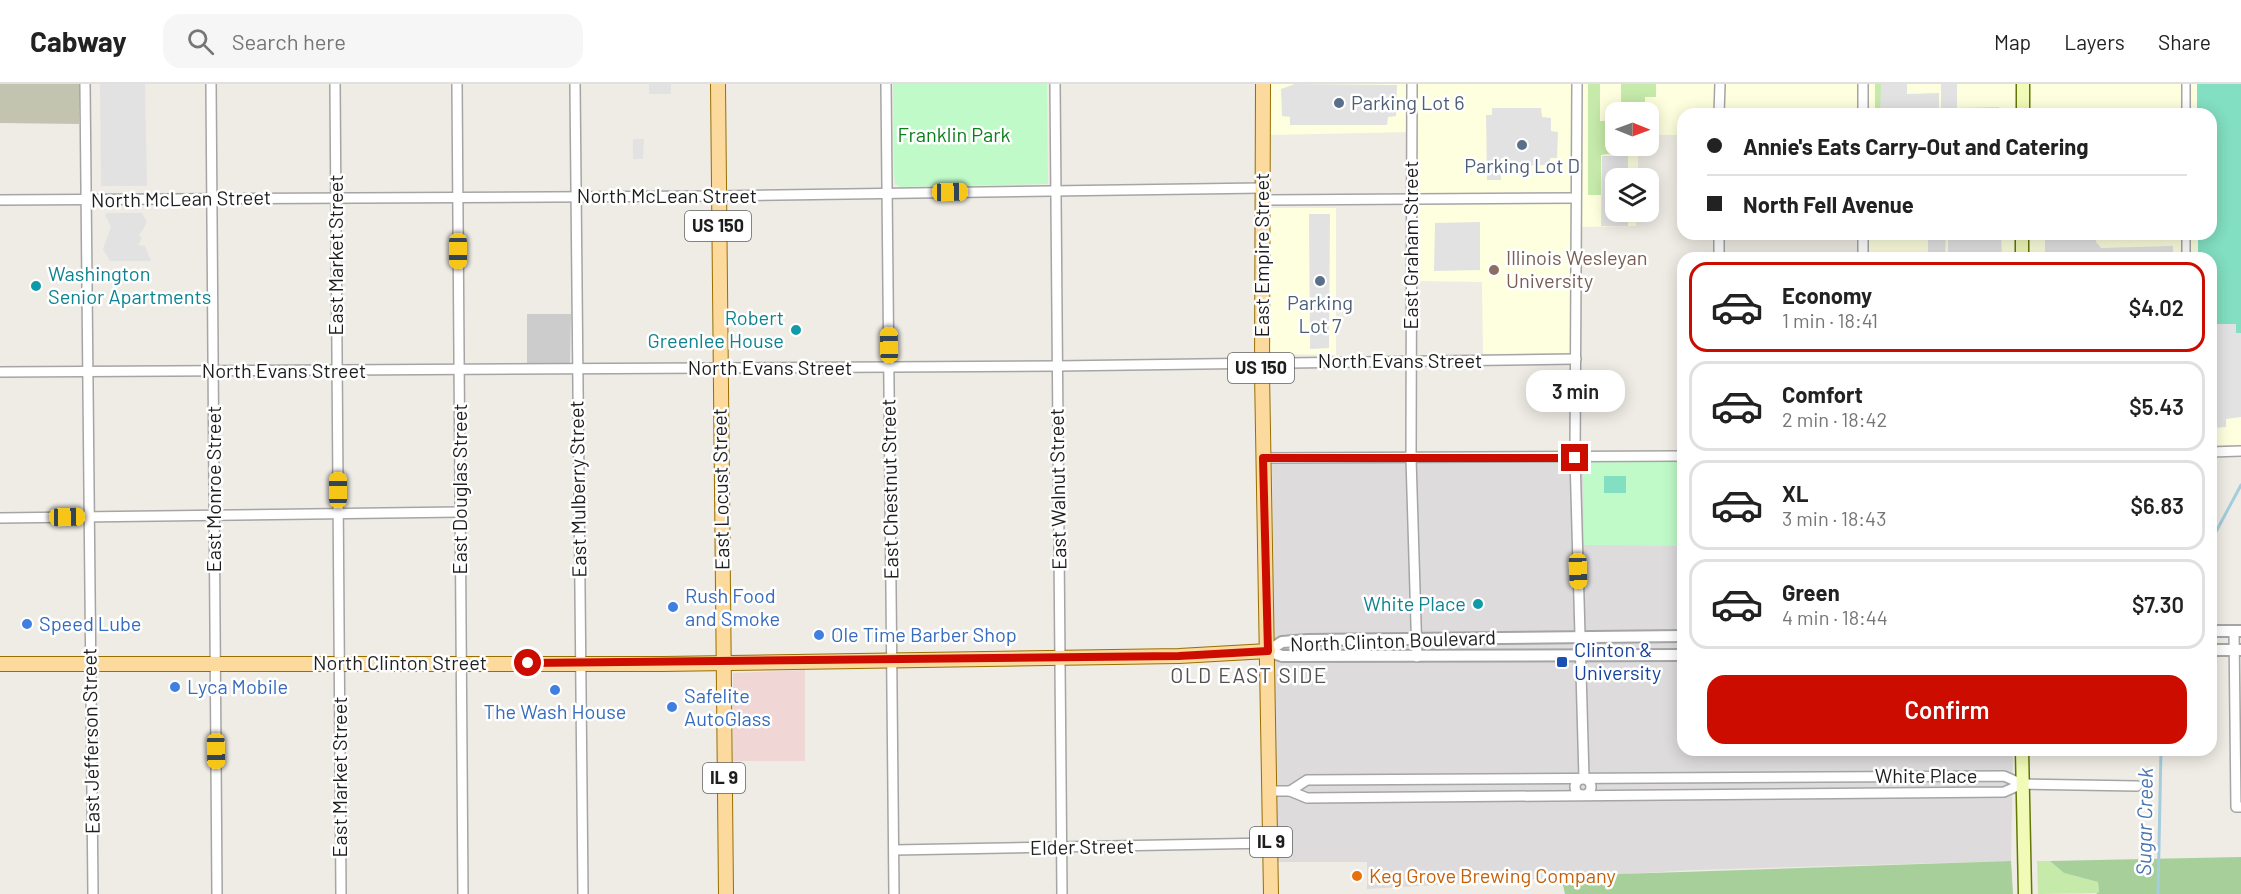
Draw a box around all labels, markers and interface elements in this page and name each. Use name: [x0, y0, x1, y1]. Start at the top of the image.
search box: [163, 14, 583, 68]
text: Cabway: [30, 24, 127, 58]
icon: search: [184, 25, 217, 58]
text: Search here: [232, 28, 346, 54]
text: Map: [1994, 29, 2031, 54]
text: Layers: [2064, 29, 2125, 54]
text: Share: [2158, 29, 2211, 54]
place label: Parking Lot 6: [1351, 90, 1465, 114]
marker: Parking Lot 6: [1332, 96, 1346, 110]
north arrow: [1605, 102, 1659, 156]
map controls: [1605, 102, 1659, 222]
park label: Franklin Park: [897, 122, 1011, 146]
text: Annie's Eats Carry-Out and Catering: [1743, 133, 2089, 159]
marker: Parking Lot D: [1515, 138, 1529, 152]
place label: Parking Lot D: [1464, 153, 1580, 177]
street label: East Graham Street: [1398, 160, 1422, 330]
button: layers: [1605, 168, 1659, 222]
street label: East Empire Street: [1249, 173, 1273, 337]
street label: East Market Street: [323, 174, 347, 336]
street label: North McLean Street: [577, 183, 757, 207]
car: [932, 183, 968, 201]
street label: North McLean Street: [91, 184, 271, 212]
text: North Fell Avenue: [1743, 191, 1914, 217]
road number: US 150: [685, 211, 751, 241]
car: [449, 233, 467, 269]
place label: Illinois Wesleyan University: [1506, 245, 1647, 292]
place label: Washington Senior Apartments: [48, 261, 211, 308]
marker: Illinois Wesleyan University: [1487, 263, 1501, 277]
marker: Parking Lot 7: [1313, 274, 1327, 288]
marker: Washington Senior Apartments: [29, 279, 43, 293]
icon: car: [1710, 280, 1764, 334]
text: Economy: [1782, 282, 1872, 308]
place label: Parking Lot 7: [1287, 290, 1353, 337]
text: $4.02: [2129, 294, 2184, 320]
place label: Robert Greenlee House: [648, 305, 784, 352]
text: 1 min · 18:41: [1782, 308, 1878, 332]
marker: Robert Greenlee House: [789, 323, 803, 337]
car: [880, 327, 898, 363]
street label: North Evans Street: [1318, 348, 1482, 372]
road number: US 150: [1228, 353, 1294, 383]
street label: North Evans Street: [688, 355, 852, 379]
street label: North Evans Street: [202, 358, 366, 382]
callout: 3 min: [1526, 371, 1624, 413]
text: 3 min: [1552, 379, 1599, 403]
icon: car: [1710, 379, 1764, 433]
text: Comfort: [1782, 381, 1863, 407]
text: $5.43: [2129, 393, 2184, 419]
street label: East Chestnut Street: [875, 398, 903, 580]
street label: East Mulberry Street: [563, 400, 591, 578]
street label: East Douglas Street: [447, 404, 471, 574]
street label: East Monroe Street: [201, 406, 225, 572]
text: 2 min · 18:42: [1782, 407, 1887, 431]
street label: East Locust Street: [707, 408, 733, 570]
street label: East Walnut Street: [1044, 408, 1070, 570]
route end: [1561, 444, 1588, 471]
car: [329, 472, 347, 508]
icon: car: [1710, 478, 1764, 532]
text: XL: [1782, 480, 1808, 506]
text: $6.83: [2130, 492, 2184, 518]
text: 3 min · 18:43: [1782, 506, 1886, 530]
car: [49, 508, 85, 526]
car: [1568, 553, 1588, 589]
icon: car: [1710, 577, 1764, 631]
text: Green: [1782, 579, 1840, 605]
place label: Rush Food and Smoke: [685, 583, 780, 630]
place label: White Place: [1363, 591, 1466, 615]
text: $7.30: [2132, 591, 2184, 617]
marker: White Place: [1471, 597, 1485, 611]
marker: Rush Food and Smoke: [666, 600, 680, 614]
text: 4 min · 18:44: [1782, 605, 1888, 629]
place label: Speed Lube: [39, 611, 141, 635]
marker: Speed Lube: [20, 617, 34, 631]
place label: Ole Time Barber Shop: [831, 622, 1017, 646]
street label: North Clinton Boulevard: [1290, 624, 1496, 656]
marker: Ole Time Barber Shop: [812, 628, 826, 642]
place label: Clinton & University: [1574, 637, 1661, 684]
street label: East Jefferson Street: [76, 648, 104, 834]
route start: [514, 649, 541, 676]
street label: North Clinton Street: [313, 650, 487, 674]
marker: Clinton & University: [1555, 655, 1569, 669]
district label: OLD EAST SIDE: [1170, 662, 1328, 687]
place label: Lyca Mobile: [187, 674, 288, 698]
button: Confirm: [1707, 675, 2187, 744]
marker: Lyca Mobile: [168, 680, 182, 694]
marker: The Wash House: [548, 683, 562, 697]
place label: Safelite AutoGlass: [684, 683, 771, 730]
street label: East Market Street: [327, 696, 351, 858]
place label: The Wash House: [484, 699, 626, 723]
marker: Safelite AutoGlass: [665, 700, 679, 714]
car: [207, 733, 225, 769]
road number: IL 9: [703, 763, 745, 793]
street label: White Place: [1875, 763, 1977, 787]
water label: Sugar Creek: [2130, 767, 2157, 876]
road number: IL 9: [1250, 827, 1292, 857]
street label: Elder Street: [1030, 833, 1134, 859]
place label: Keg Grove Brewing Company: [1369, 863, 1616, 887]
marker: Keg Grove Brewing Company: [1350, 869, 1364, 883]

